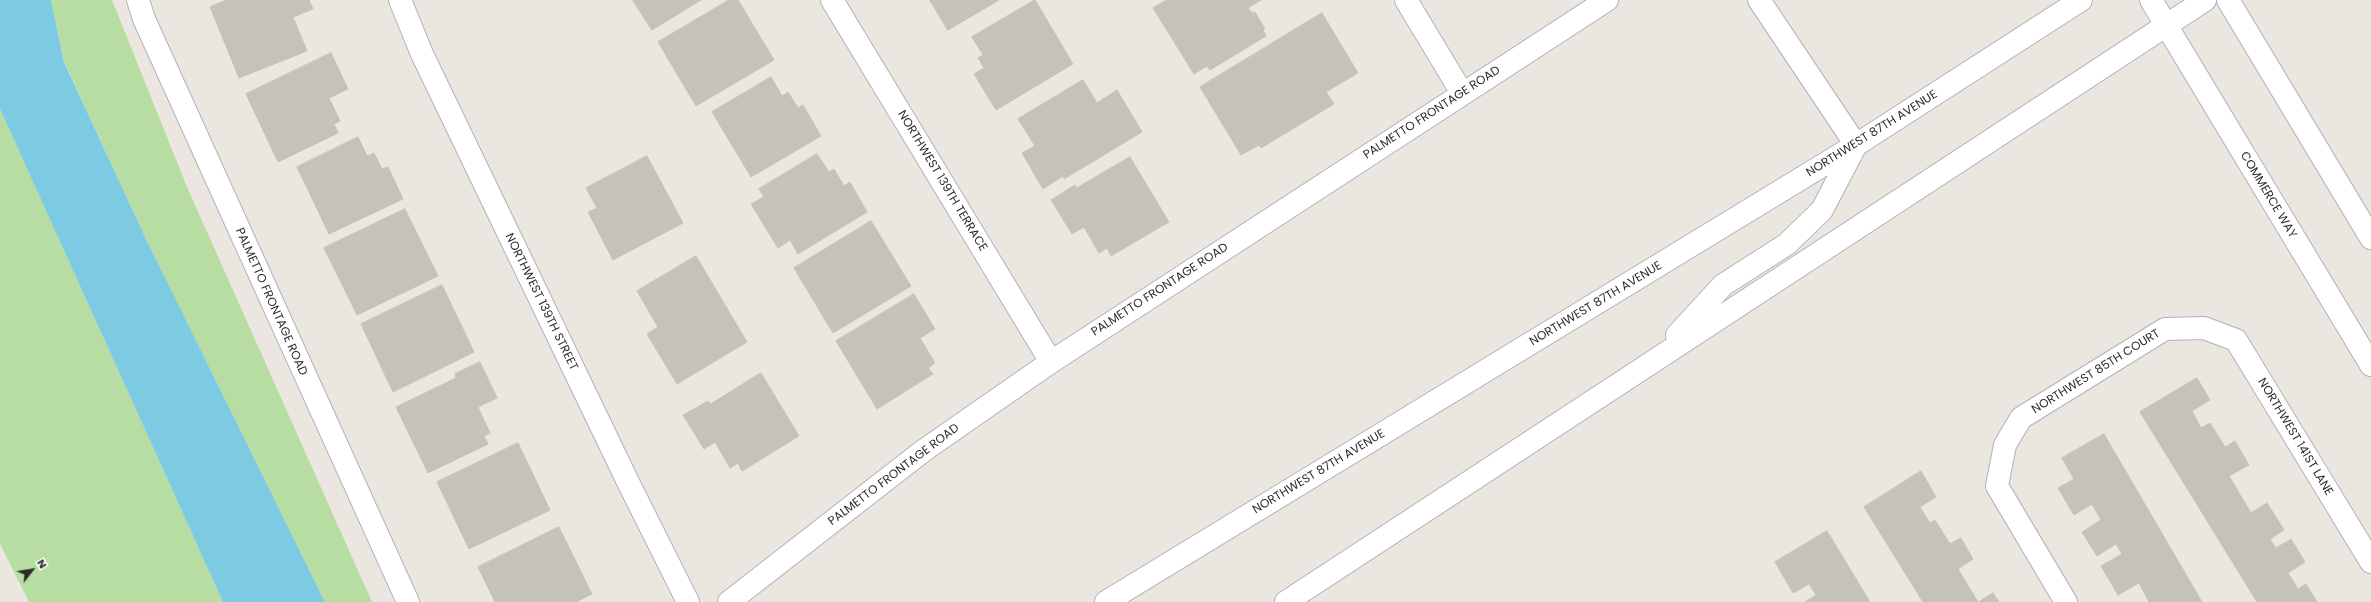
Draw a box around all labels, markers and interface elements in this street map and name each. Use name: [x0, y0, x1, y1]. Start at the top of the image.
street label: PALMETTO FRONTAGE ROAD: [1361, 63, 1503, 163]
street label: NORTHWEST 87TH AVENUE: [1804, 88, 1940, 180]
street label: NORTHWEST 139TH TERRACE: [894, 108, 990, 254]
street label: COMMERCE WAY: [2237, 149, 2299, 241]
street label: PALMETTO FRONTAGE ROAD: [232, 226, 310, 378]
street label: NORTHWEST 139TH STREET: [502, 231, 580, 373]
street label: PALMETTO FRONTAGE ROAD: [1089, 240, 1231, 340]
street label: NORTHWEST 87TH AVENUE: [1527, 259, 1665, 349]
street label: NORTHWEST 85TH COURT: [2029, 327, 2163, 417]
street label: NORTHWEST 141ST LANE: [2254, 376, 2336, 498]
street label: PALMETTO FRONTAGE ROAD: [826, 421, 962, 529]
street label: NORTHWEST 87TH AVENUE: [1250, 427, 1388, 517]
north arrow: [12, 550, 52, 590]
text: N: [33, 556, 51, 571]

